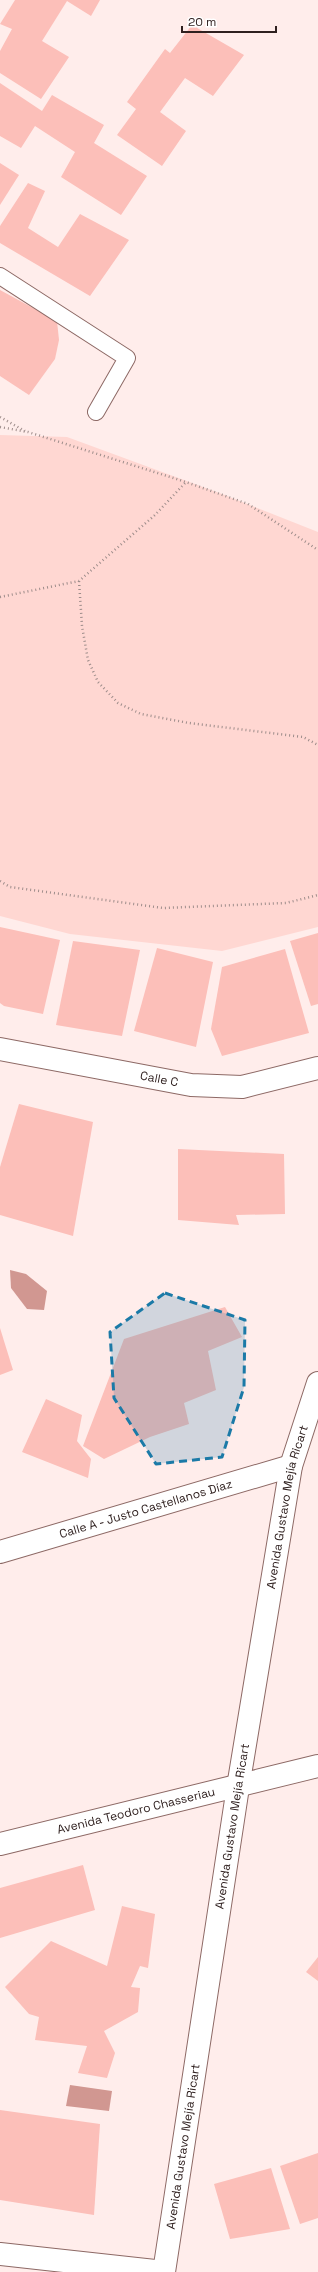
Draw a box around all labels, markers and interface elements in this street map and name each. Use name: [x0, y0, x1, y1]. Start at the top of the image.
scale bar: [182, 8, 276, 34]
text: 20 m: [188, 14, 216, 30]
street label: Calle C: [139, 1068, 180, 1090]
street label: Avenida Gustavo Mejía Ricart: [263, 1423, 312, 1590]
street label: Calle A - Justo Castellanos Díaz: [57, 1476, 234, 1542]
street label: Avenida Gustavo Mejía Ricart: [212, 1742, 253, 1910]
street label: Avenida Teodoro Chasseriau: [55, 1784, 217, 1838]
street label: Avenida Gustavo Mejía Ricart: [163, 2063, 204, 2230]

